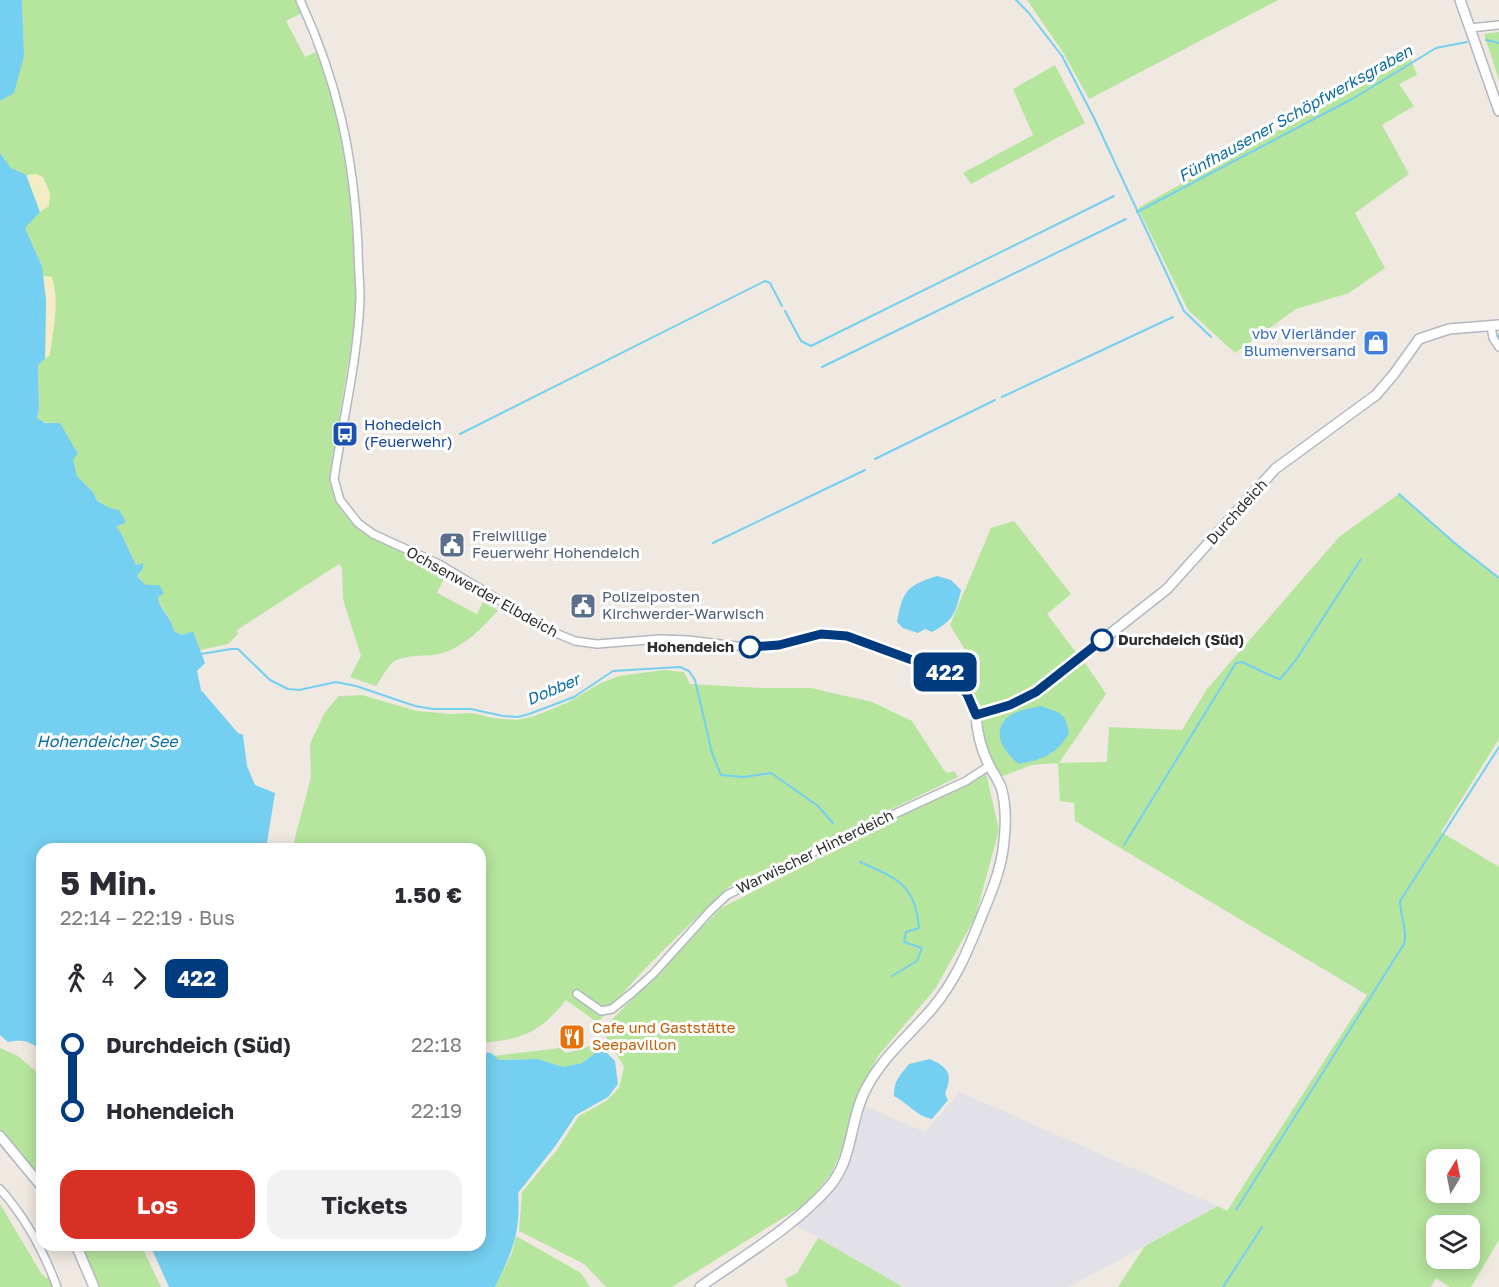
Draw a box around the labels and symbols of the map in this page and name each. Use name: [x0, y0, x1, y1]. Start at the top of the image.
water label: Fünfhausener Schöpfwerksgraben: [1174, 40, 1417, 186]
place label: vbv Vierländer Blumenversand: [1244, 324, 1356, 359]
shop icon: vbv Vierländer Blumenversand: [1361, 328, 1391, 358]
place label: Hohedeich (Feuerwehr): [364, 415, 453, 450]
bus stop icon: Hohedeich (Feuerwehr): [330, 419, 360, 449]
street label: Durchdeich: [1202, 475, 1270, 548]
place label: Freiwillige Feuerwehr Hohendeich: [472, 526, 640, 561]
public building icon: Freiwillige Feuerwehr Hohendeich: [437, 530, 467, 560]
street label: Ochsenwerder Elbdeich: [403, 542, 561, 640]
place label: Polizeiposten Kirchwerder-Warwisch: [602, 587, 764, 622]
public building icon: Polizeiposten Kirchwerder-Warwisch: [568, 591, 598, 621]
marker: Durchdeich (Süd): [1091, 629, 1113, 651]
place label: Durchdeich (Süd): [1118, 630, 1244, 648]
marker: Hohendeich: [739, 636, 761, 658]
place label: Hohendeich: [647, 637, 734, 655]
line badge: 422: [910, 652, 980, 692]
water label: Dobber: [523, 668, 585, 709]
water label: Hohendeicher See: [36, 731, 179, 751]
street label: Warwischer Hinterdeich: [733, 805, 896, 897]
place label: Cafe und Gaststätte Seepavillon: [592, 1018, 736, 1053]
restaurant icon: Cafe und Gaststätte Seepavillon: [557, 1022, 587, 1052]
north arrow: [1426, 1149, 1480, 1203]

